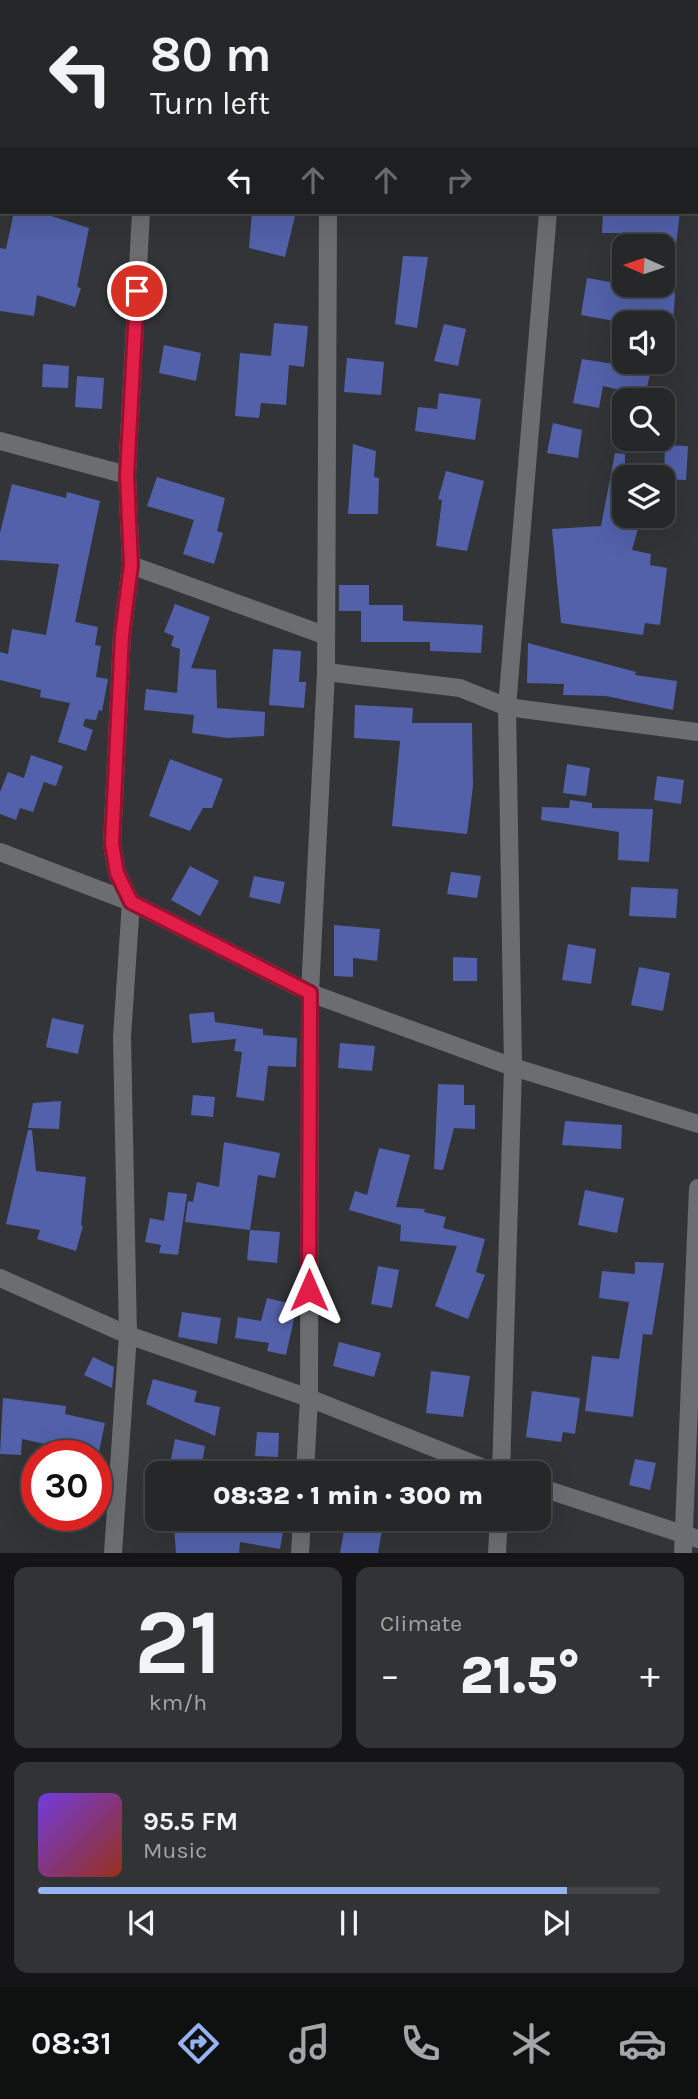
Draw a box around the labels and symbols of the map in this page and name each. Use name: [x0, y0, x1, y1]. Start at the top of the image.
north arrow: [612, 234, 676, 298]
pin: [107, 261, 167, 321]
position arrow: [272, 1253, 346, 1327]
speed limit sign: 30: [21, 1440, 112, 1531]

